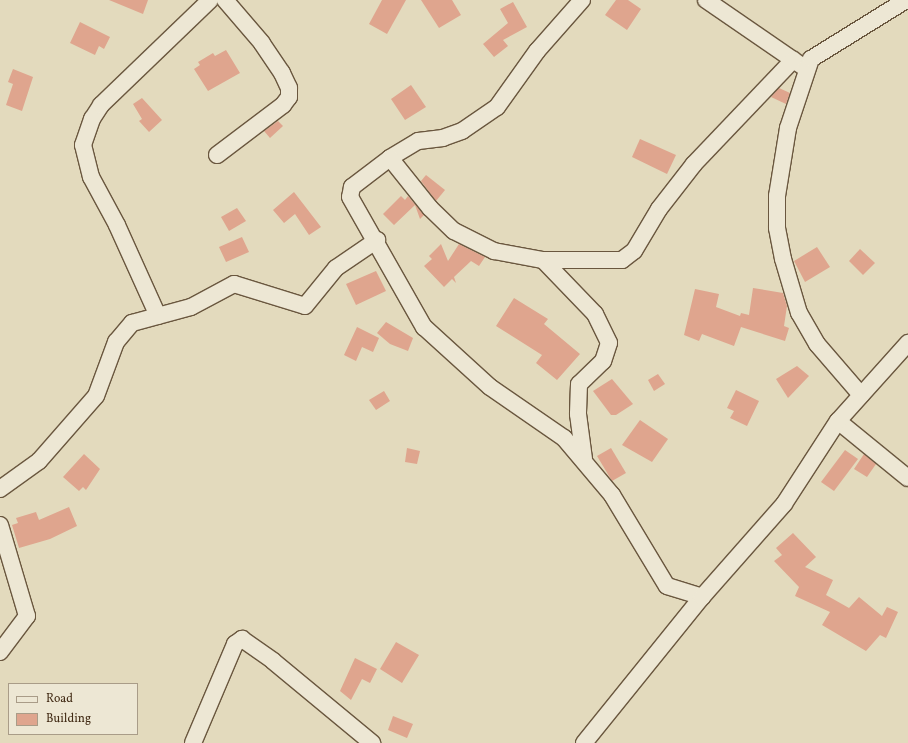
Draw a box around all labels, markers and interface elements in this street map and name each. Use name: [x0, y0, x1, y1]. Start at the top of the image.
legend: [8, 683, 138, 735]
text: Road: [46, 691, 73, 707]
text: Building: [46, 711, 91, 727]

